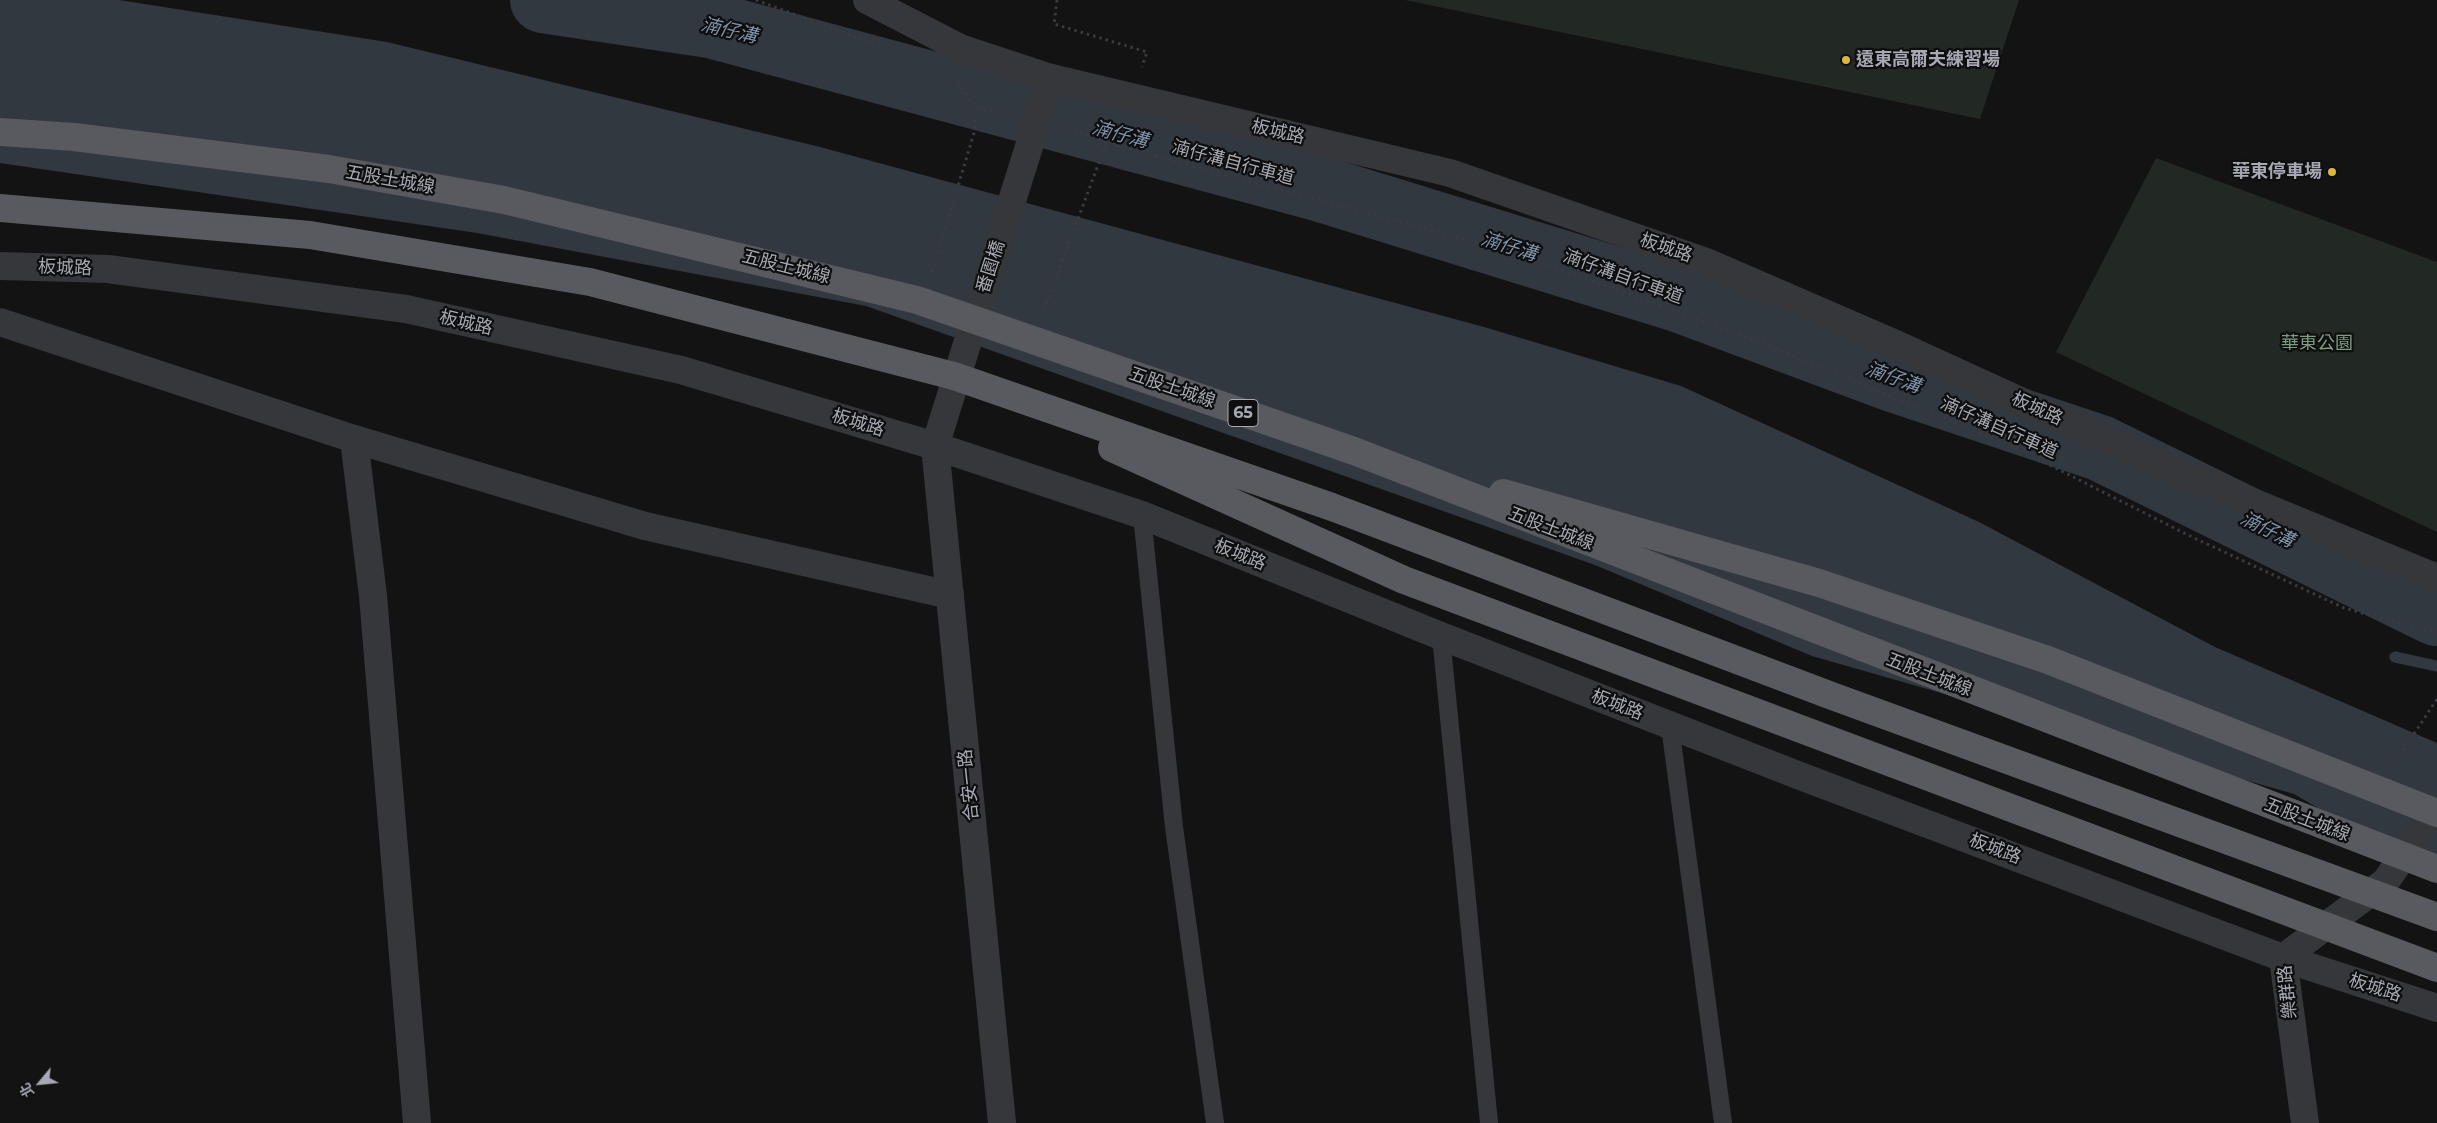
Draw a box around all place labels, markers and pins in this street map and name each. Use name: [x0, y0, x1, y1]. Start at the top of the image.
place label: 遠東高爾夫練習場: [1856, 49, 2000, 71]
marker: 遠東高爾夫練習場: [1840, 54, 1852, 66]
place label: 華東停車場: [2232, 161, 2322, 183]
marker: 華東停車場: [2326, 166, 2338, 178]

